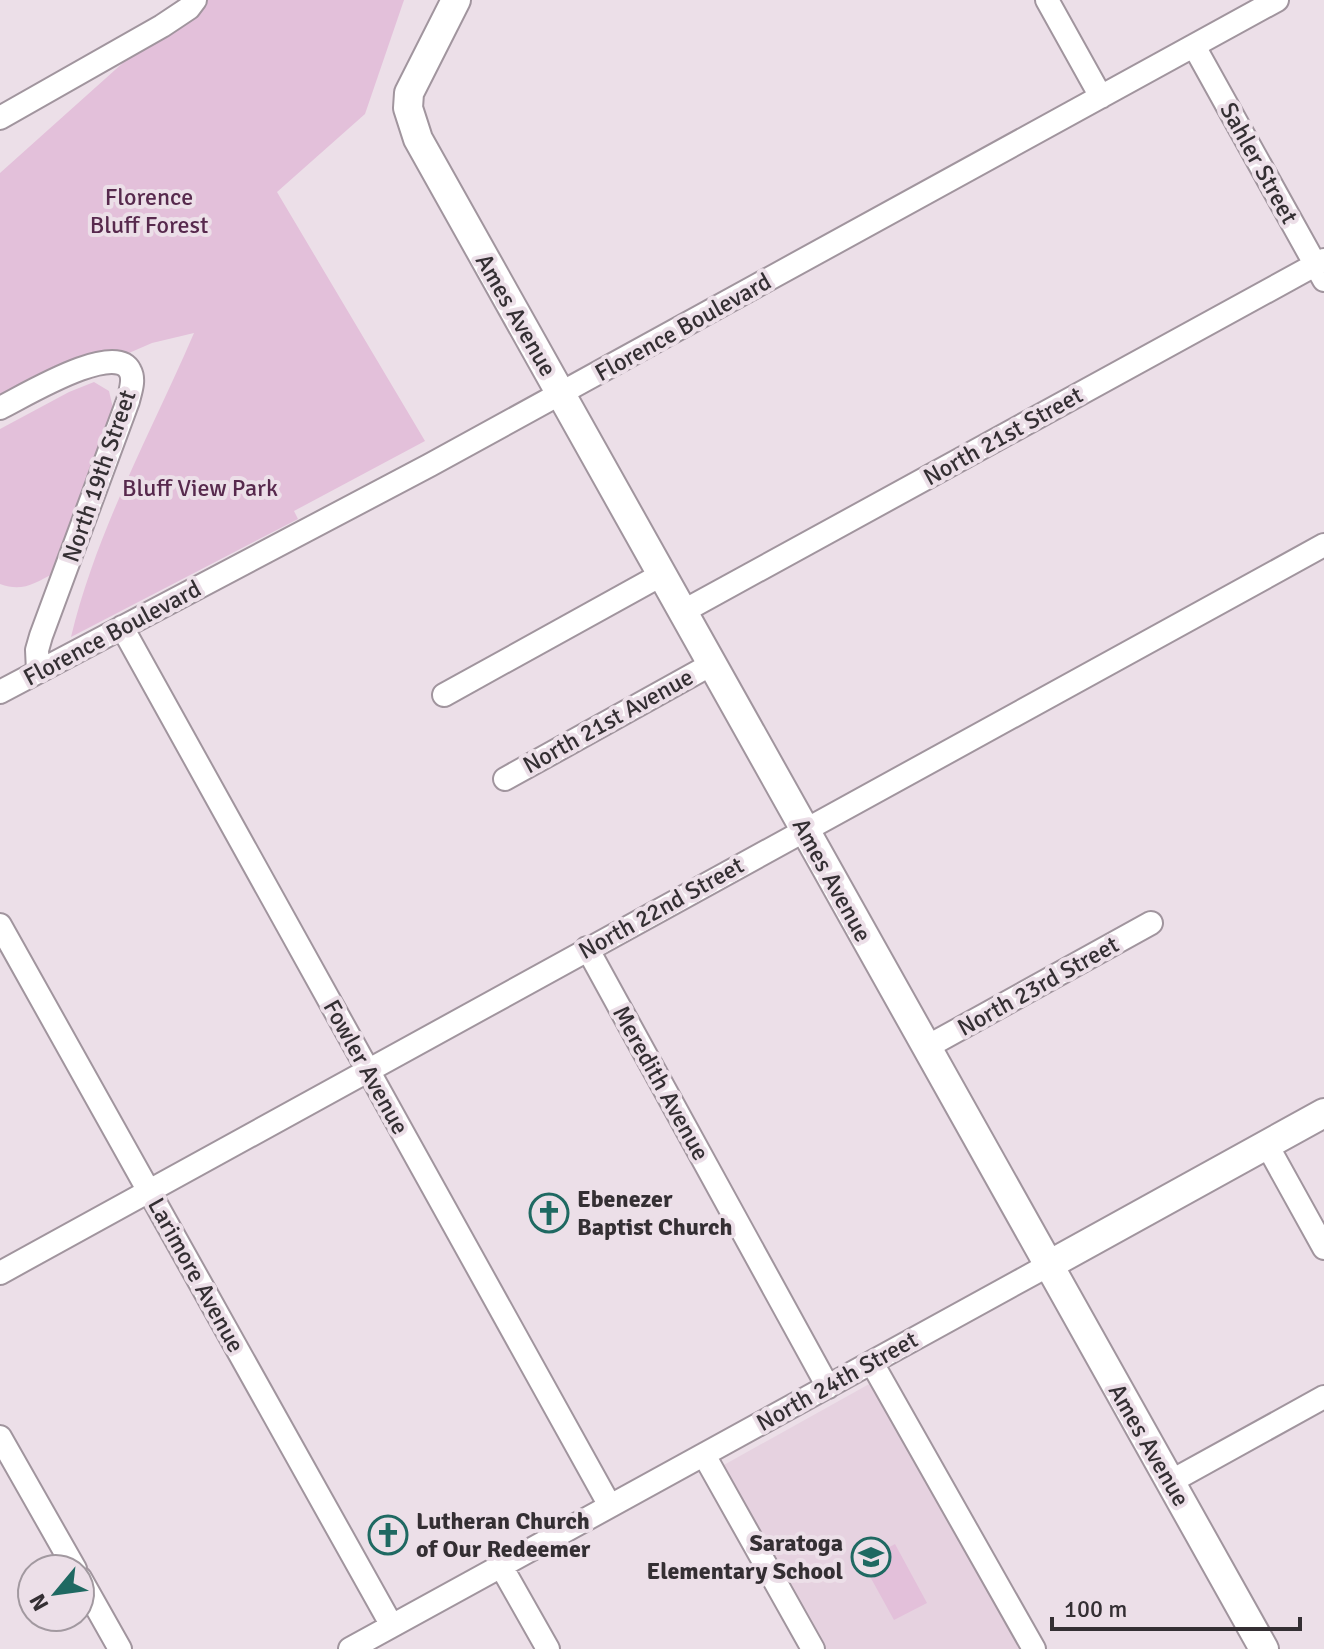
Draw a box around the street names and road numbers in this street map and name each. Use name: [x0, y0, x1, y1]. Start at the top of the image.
street label: Sahler Street: [1213, 97, 1305, 229]
street label: Ames Avenue: [469, 248, 563, 382]
street label: Florence Boulevard: [590, 266, 776, 388]
street label: North 21st Street: [918, 380, 1088, 492]
street label: North 19th Street: [56, 386, 142, 566]
street label: Florence Boulevard: [18, 574, 206, 692]
street label: North 21st Avenue: [518, 662, 698, 780]
street label: Ames Avenue: [786, 813, 878, 947]
street label: North 22nd Street: [573, 850, 749, 966]
street label: North 23rd Street: [952, 929, 1124, 1043]
street label: Fowler Avenue: [317, 994, 415, 1140]
street label: Meredith Avenue: [606, 1000, 716, 1166]
street label: Larimore Avenue: [141, 1192, 251, 1358]
street label: North 24th Street: [751, 1324, 923, 1438]
street label: Ames Avenue: [1102, 1378, 1196, 1512]

